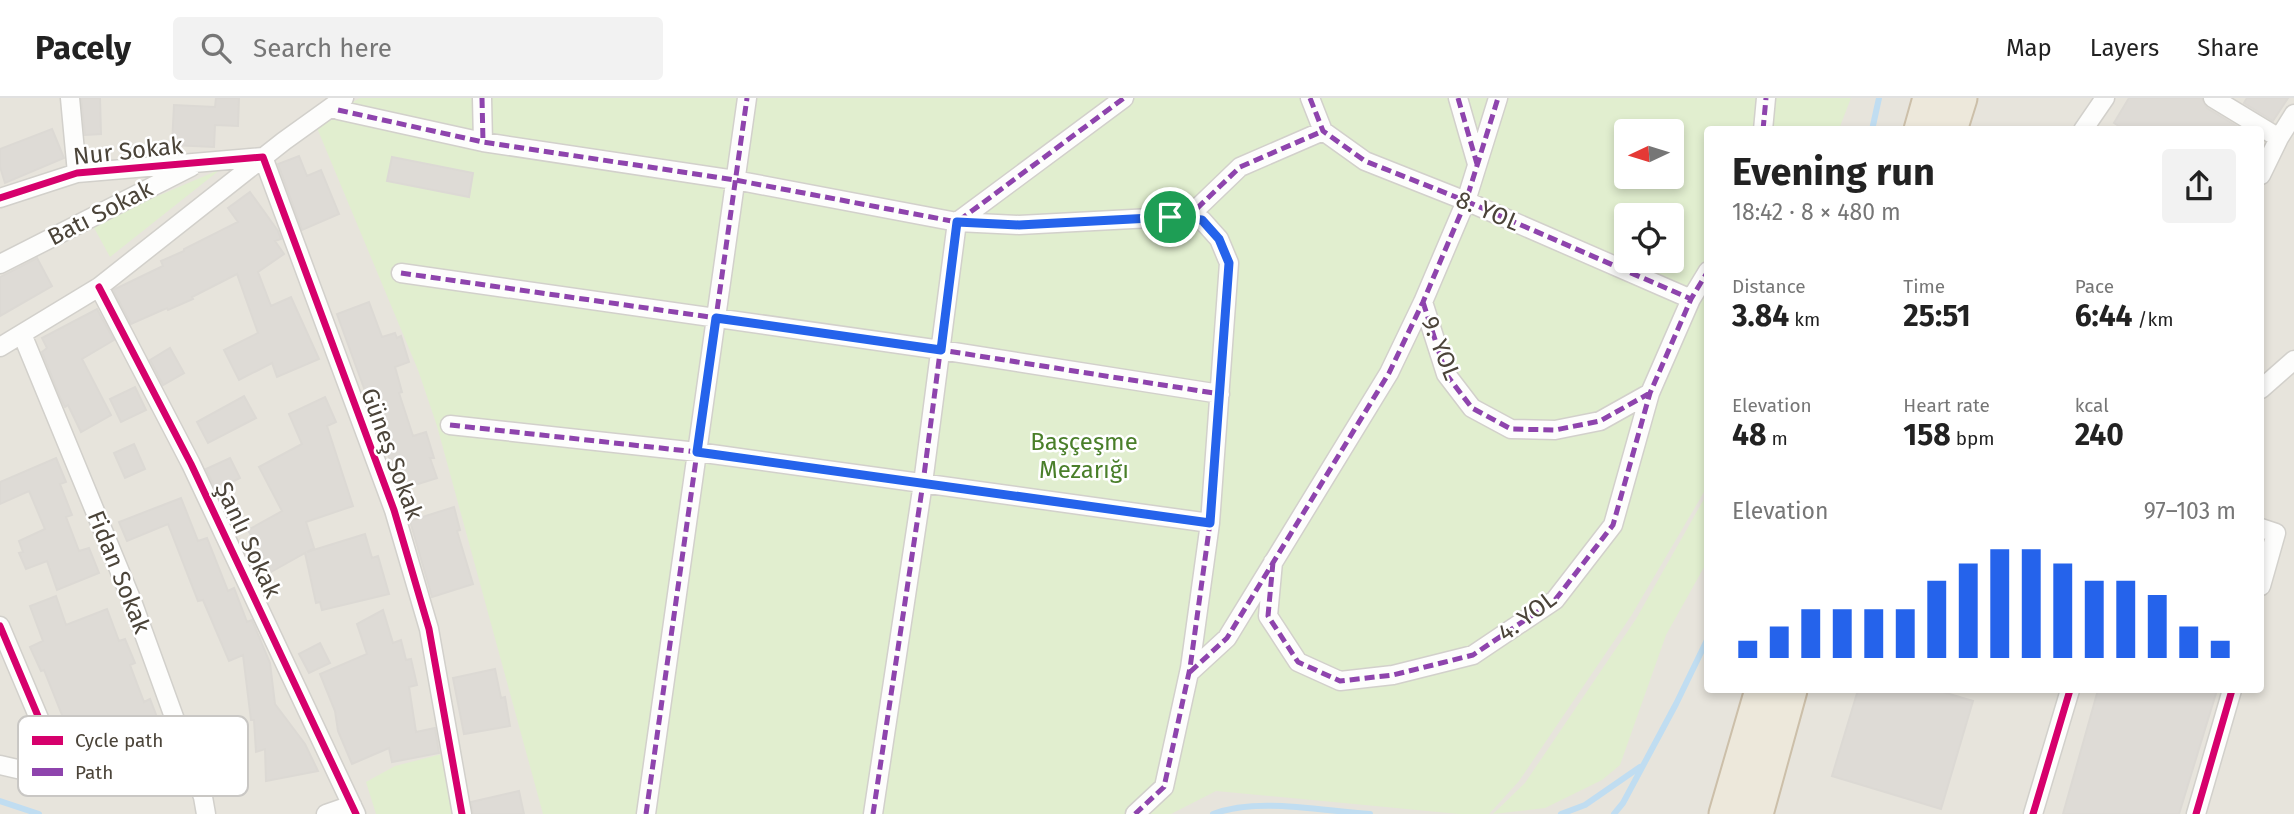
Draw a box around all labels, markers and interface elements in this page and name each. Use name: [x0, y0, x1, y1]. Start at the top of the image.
search box: [173, 17, 663, 80]
text: Pacely: [35, 28, 131, 68]
icon: search: [197, 29, 235, 67]
text: Search here: [253, 33, 392, 64]
text: Map: [2006, 34, 2052, 62]
text: Layers: [2090, 34, 2159, 62]
text: Share: [2197, 34, 2259, 62]
north arrow: [1614, 119, 1684, 189]
map controls: [1614, 119, 1684, 273]
street label: Nur Sokak: [72, 131, 185, 171]
text: Evening run: [1732, 149, 1935, 195]
button: share: [2162, 149, 2236, 223]
street label: Batı Sokak: [43, 174, 158, 251]
street label: 8. YOL: [1452, 185, 1524, 237]
pin: [1140, 187, 1200, 247]
icon: arrive: [1151, 198, 1189, 236]
text: 18:42 · 8 × 480 m: [1732, 198, 1901, 226]
button: locate: [1614, 203, 1684, 273]
text: Distance: [1732, 275, 1806, 298]
text: Time: [1903, 275, 1945, 298]
text: Pace: [2075, 275, 2114, 298]
text: 3.84: [1732, 298, 1789, 334]
text: 25:51: [1903, 298, 1971, 334]
text: 6:44: [2075, 298, 2133, 334]
text: km: [1789, 308, 1820, 331]
text: /km: [2133, 308, 2173, 331]
street label: 9. YOL: [1416, 312, 1466, 384]
street label: Güneş Sokak: [355, 384, 429, 524]
text: Elevation: [1732, 394, 1812, 417]
text: Heart rate: [1903, 394, 1990, 417]
text: kcal: [2075, 394, 2109, 417]
text: 48: [1732, 417, 1766, 453]
text: 158: [1903, 417, 1951, 453]
text: 240: [2075, 417, 2124, 453]
text: m: [1766, 427, 1788, 450]
text: bpm: [1951, 427, 1995, 450]
park label: Başçeşme Mezarığı: [1030, 428, 1138, 484]
street label: Şanlı Sokak: [209, 478, 287, 603]
text: Elevation: [1732, 497, 1828, 525]
text: 97–103 m: [2144, 497, 2236, 525]
street label: Fidan Sokak: [82, 507, 157, 638]
street label: 4. YOL: [1492, 585, 1562, 647]
legend: [18, 716, 248, 796]
text: Cycle path: [75, 729, 163, 752]
text: Path: [75, 761, 113, 784]

